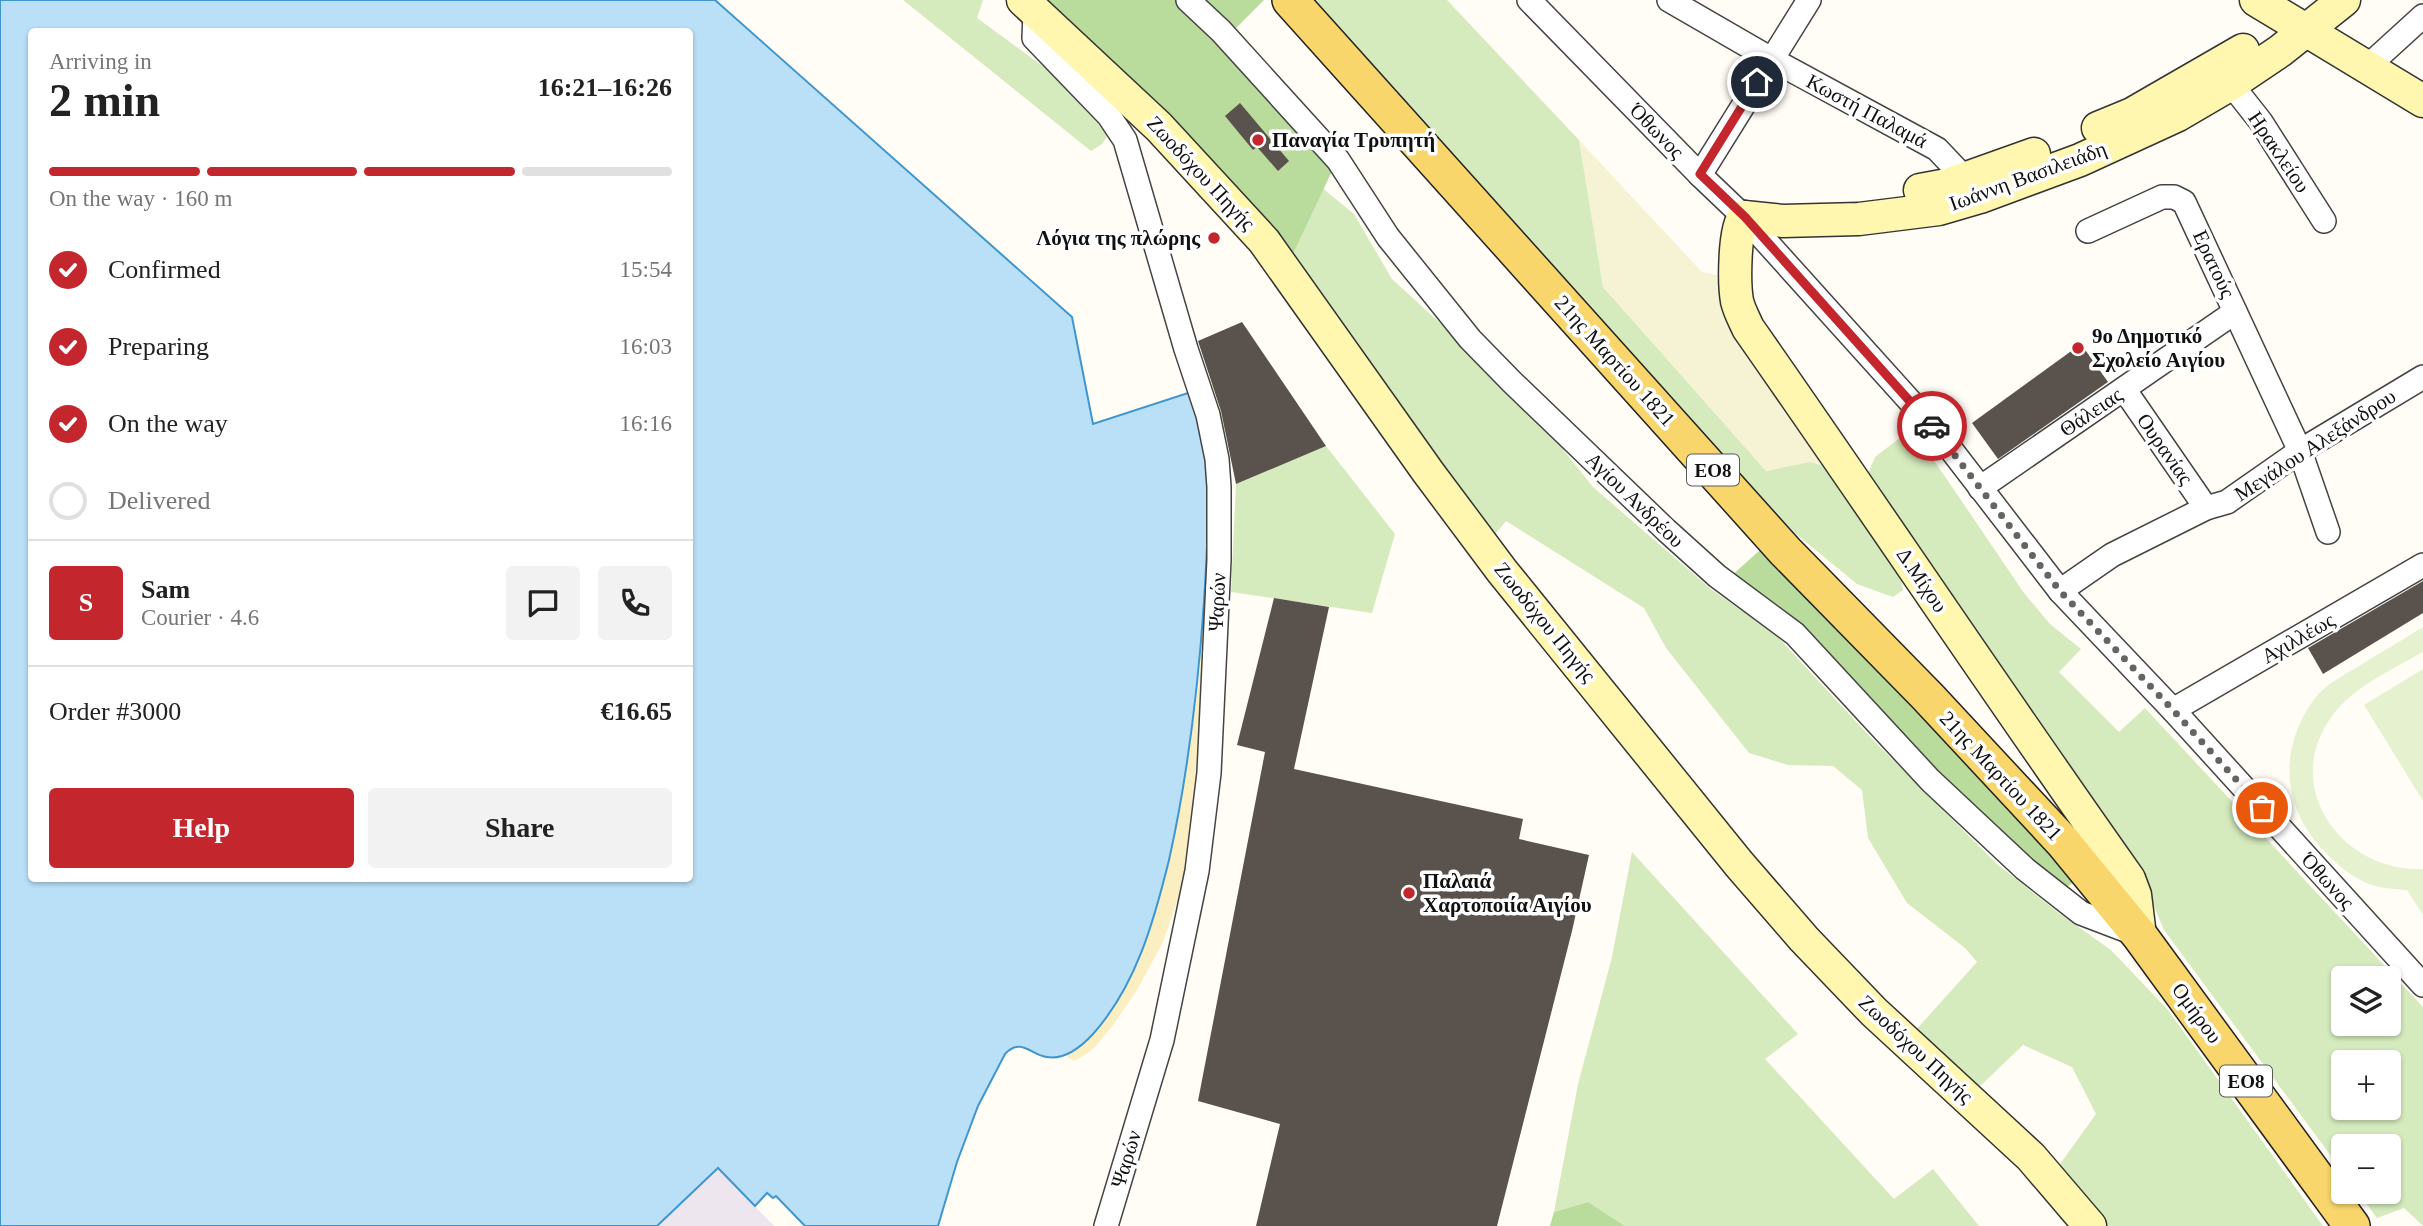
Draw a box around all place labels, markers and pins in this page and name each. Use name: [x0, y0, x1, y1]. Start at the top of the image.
pin: [1727, 52, 1787, 112]
place label: Παναγία Τρυπητή: [1272, 128, 1435, 152]
marker: Παναγία Τρυπητή: [1250, 132, 1266, 148]
place label: Λόγια της πλώρης: [1036, 226, 1201, 250]
marker: Λόγια της πλώρης: [1206, 230, 1222, 246]
place label: 9ο Δημοτικό Σχολείο Αιγίου: [2092, 324, 2225, 372]
marker: 9ο Δημοτικό Σχολείο Αιγίου: [2070, 340, 2086, 356]
pin: [2232, 778, 2292, 838]
place label: Παλαιά Χαρτοποιία Αιγίου: [1423, 869, 1592, 917]
marker: Παλαιά Χαρτοποιία Αιγίου: [1401, 885, 1417, 901]

